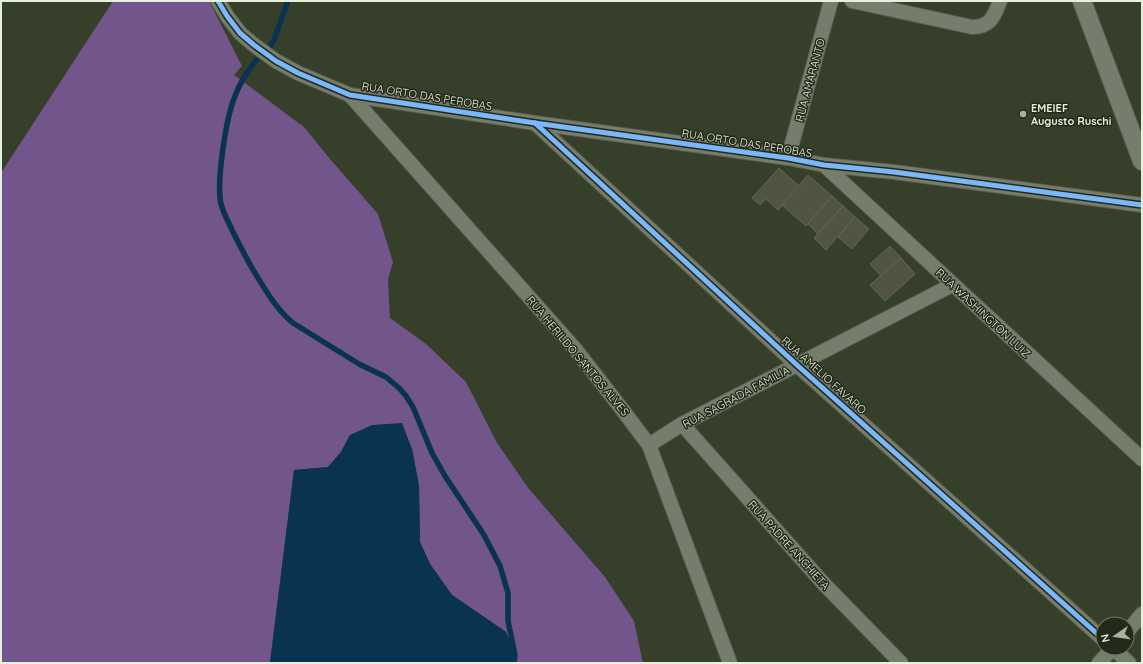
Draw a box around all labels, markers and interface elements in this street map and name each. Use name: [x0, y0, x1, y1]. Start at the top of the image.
street label: RUA AMARANTO: [792, 37, 828, 123]
street label: RUA ORTO DAS PEROBAS: [361, 79, 493, 113]
place label: EMEIEF Augusto Ruschi: [1031, 101, 1111, 128]
marker: EMEIEF Augusto Ruschi: [1018, 109, 1028, 119]
street label: RUA ORTO DAS PEROBAS: [681, 126, 813, 160]
street label: RUA WASHINGTON LUIZ: [933, 266, 1033, 360]
street label: RUA HERILDO SANTOS ALVES: [524, 293, 632, 419]
street label: RUA AMELIO FAVARO: [779, 333, 869, 417]
street label: RUA SAGRADA FAMILIA: [680, 363, 792, 431]
street label: RUA PADRE ANCHIETA: [745, 497, 833, 593]
north arrow: [1095, 616, 1135, 656]
text: N: [1098, 633, 1113, 644]

